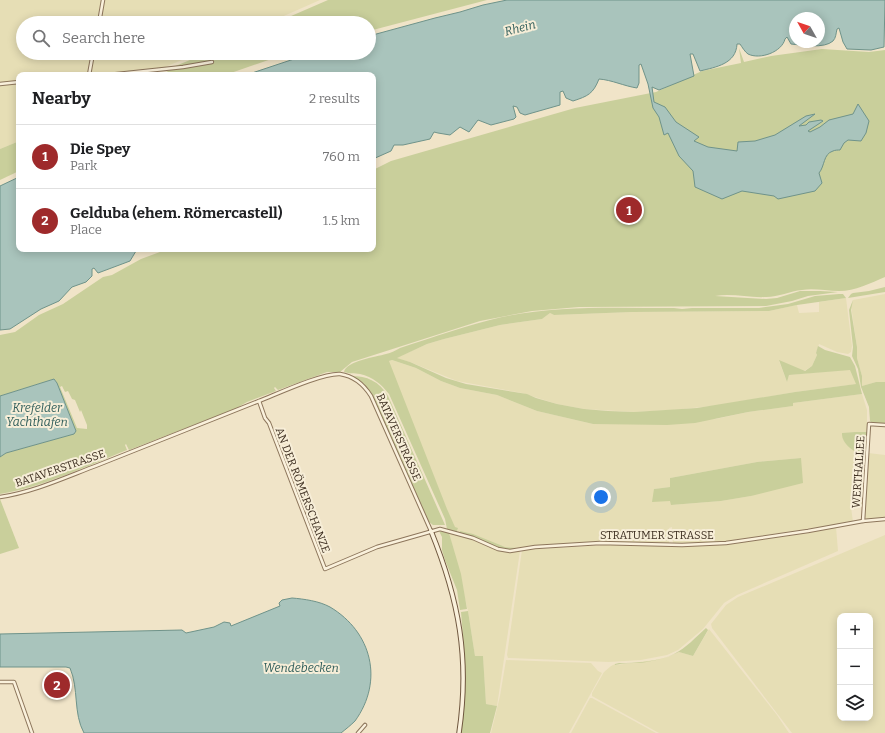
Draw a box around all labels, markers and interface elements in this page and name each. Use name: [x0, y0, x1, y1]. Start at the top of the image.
north arrow: [789, 12, 825, 48]
search box: [16, 16, 376, 60]
water label: Rhein: [503, 17, 537, 39]
icon: search: [30, 27, 52, 49]
text: Search here: [62, 29, 145, 47]
text: Nearby: [32, 88, 91, 109]
text: 2 results: [309, 91, 360, 106]
text: Die Spey: [70, 140, 130, 158]
text: 1: [42, 149, 48, 164]
text: 760 m: [323, 149, 360, 164]
text: Park: [70, 158, 97, 173]
pin: 1: [616, 195, 642, 225]
text: Gelduba (ehem. Römercastell): [70, 204, 282, 222]
text: 2: [41, 213, 49, 228]
text: 1.5 km: [323, 213, 360, 228]
text: Place: [70, 222, 102, 237]
street label: BATAVERSTRASSE: [373, 392, 424, 483]
water label: Krefelder Yachthafen: [6, 401, 68, 429]
street label: AN DER RÖMERSCHANZE: [273, 426, 333, 555]
street label: WERTHALLEE: [849, 435, 868, 509]
street label: BATAVERSTRASSE: [14, 447, 107, 490]
your location: [591, 487, 611, 507]
street label: STRATUMER STRASSE: [600, 529, 714, 542]
map controls: [837, 613, 873, 721]
button: +: [837, 613, 873, 649]
button: −: [837, 649, 873, 685]
water label: Wendebecken: [263, 661, 339, 675]
pin: 2: [44, 670, 70, 700]
button: layers: [837, 685, 873, 721]

